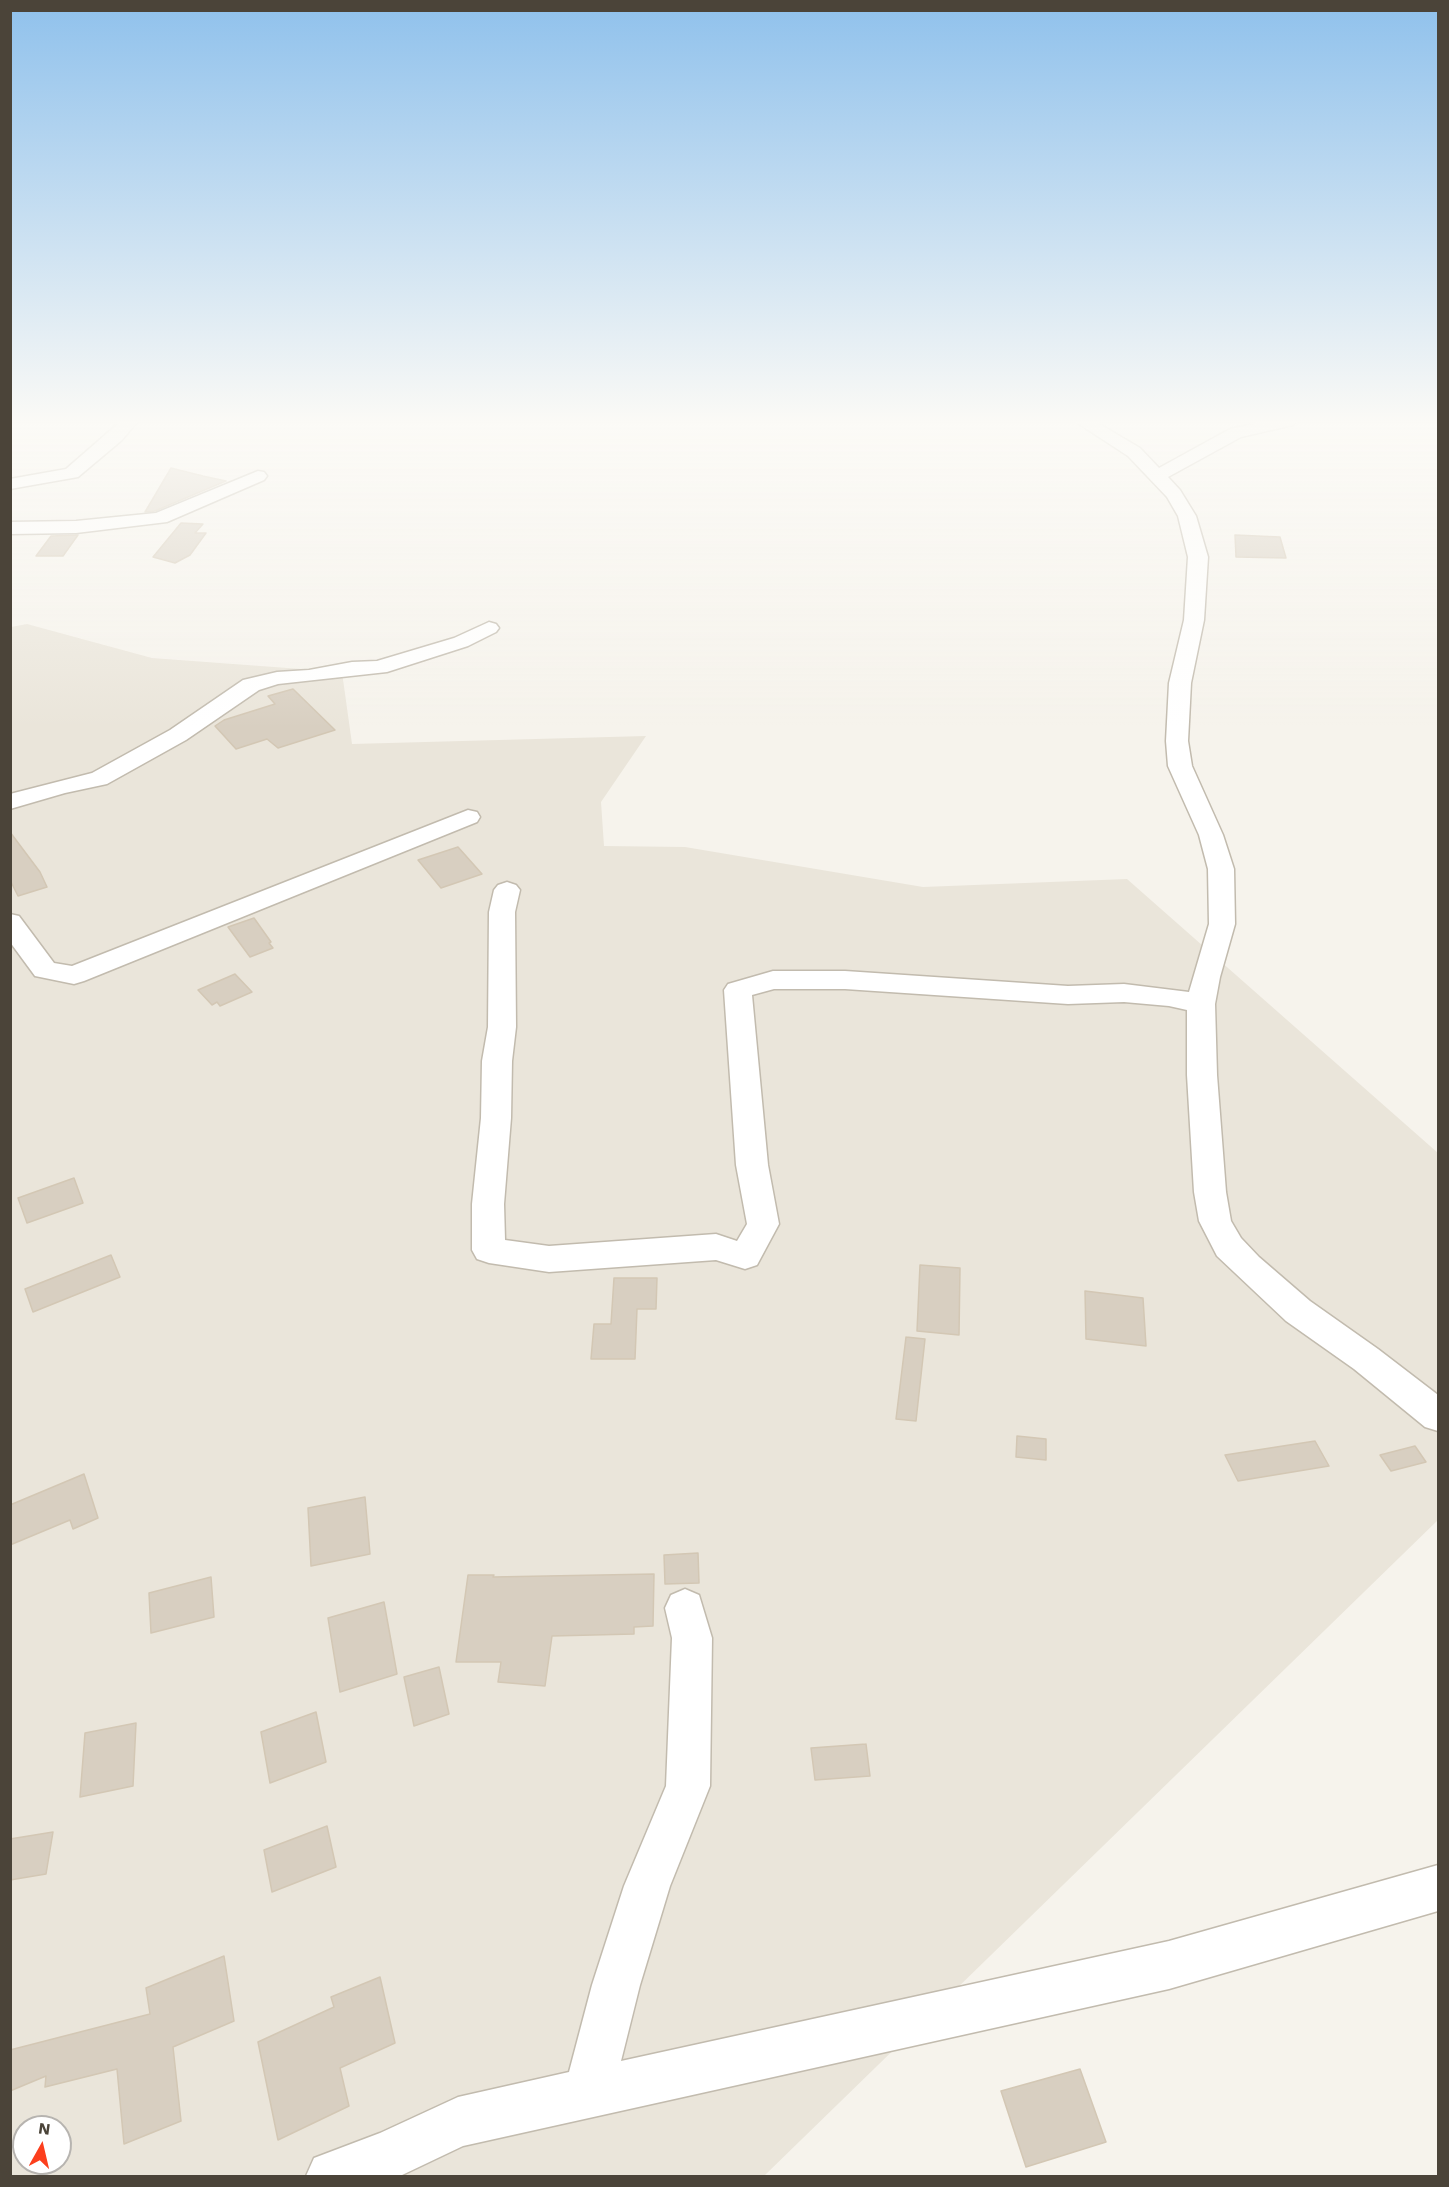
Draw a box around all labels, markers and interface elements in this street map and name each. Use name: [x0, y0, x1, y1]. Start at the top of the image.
north arrow: [12, 2115, 72, 2175]
text: N: [37, 2118, 51, 2139]

